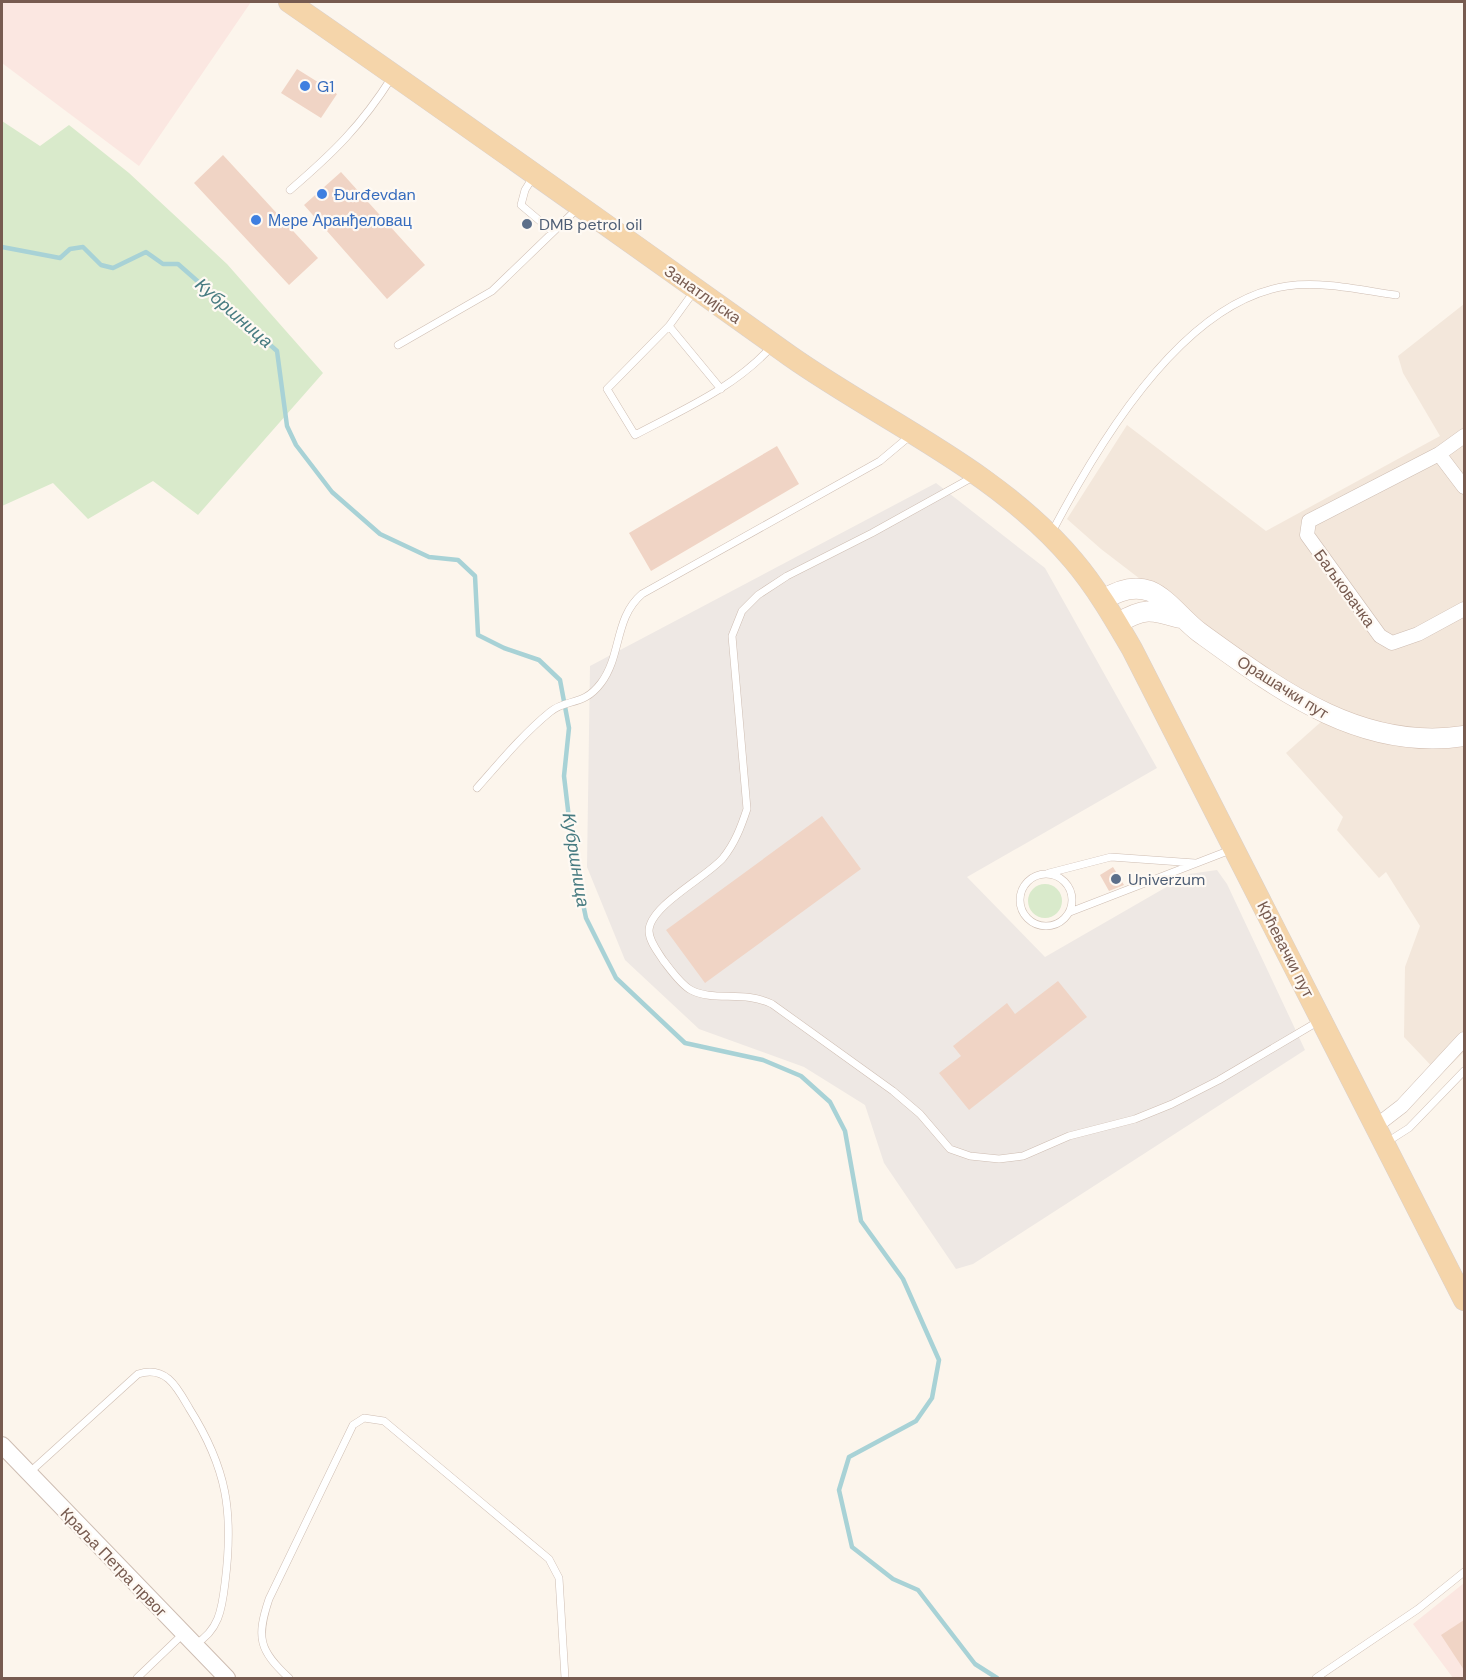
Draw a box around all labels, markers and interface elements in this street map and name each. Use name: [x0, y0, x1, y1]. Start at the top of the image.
place label: G1: [317, 76, 334, 97]
marker: G1: [298, 79, 312, 93]
place label: Đurđevdan: [334, 184, 416, 205]
marker: Đurđevdan: [315, 187, 329, 201]
place label: Мере Аранђеловац: [268, 210, 412, 231]
marker: Мере Аранђеловац: [249, 213, 263, 227]
place label: DMB petrol oil: [539, 214, 642, 235]
marker: DMB petrol oil: [520, 217, 534, 231]
street label: Занатлијска: [660, 260, 745, 329]
water label: Кубршница: [190, 273, 278, 353]
street label: Баљковачка: [1309, 545, 1380, 632]
street label: Орашачки пут: [1233, 651, 1333, 724]
water label: Кубршница: [557, 811, 595, 909]
place label: Univerzum: [1128, 869, 1205, 890]
marker: Univerzum: [1109, 872, 1123, 886]
street label: Крћевачки пут: [1252, 898, 1319, 1002]
street label: Краља Петра првог: [56, 1503, 172, 1622]

